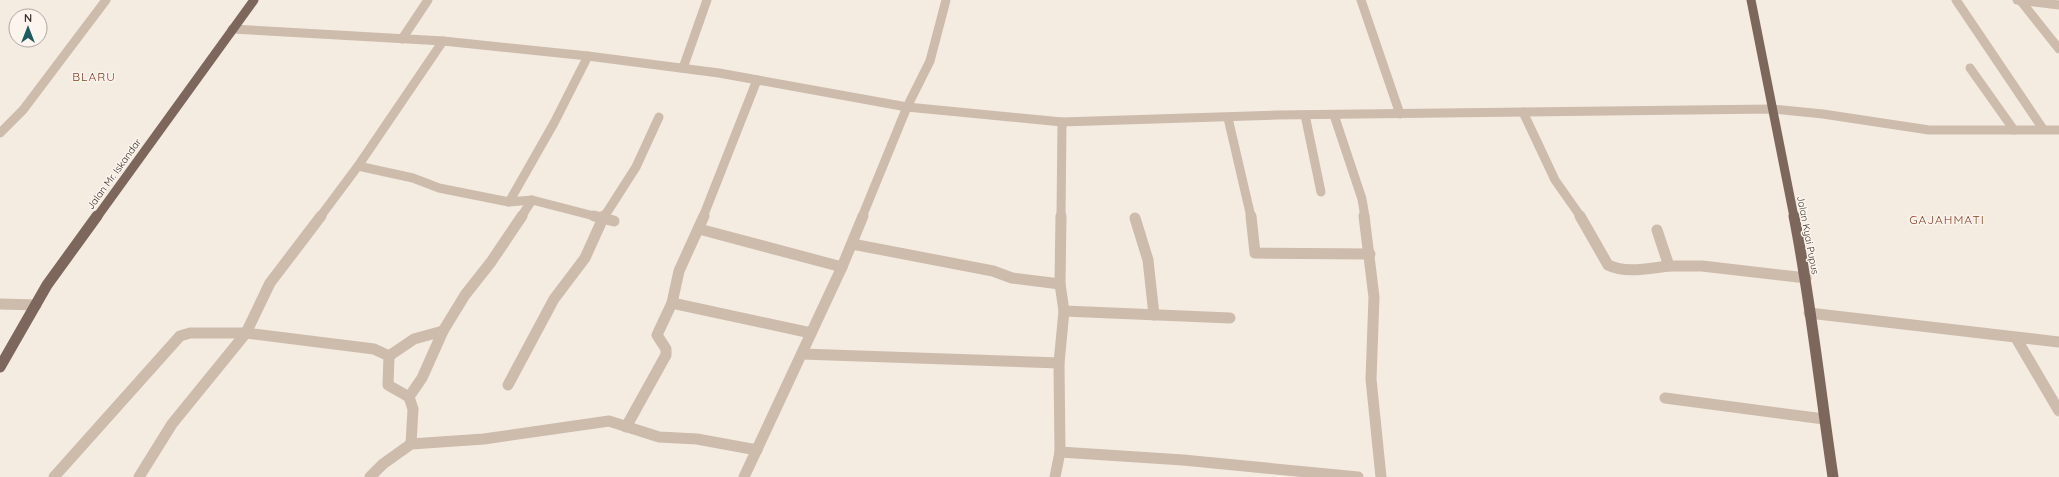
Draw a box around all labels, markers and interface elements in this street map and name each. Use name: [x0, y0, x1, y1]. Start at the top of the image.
north arrow: [8, 8, 48, 48]
text: N: [24, 11, 32, 25]
district label: BLARU: [72, 69, 116, 84]
street label: Jalan Mr. Iskandar: [84, 136, 144, 212]
street label: Jalan Kyai Pupus: [1794, 195, 1822, 276]
district label: GAJAHMATI: [1909, 212, 1985, 227]

